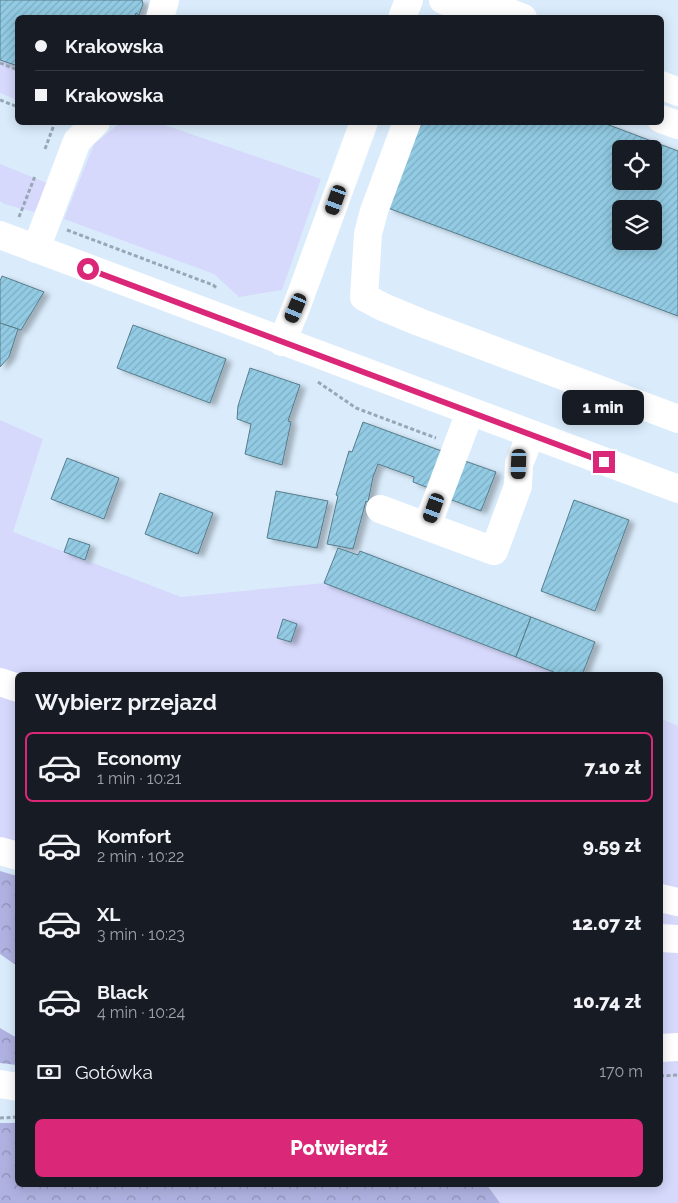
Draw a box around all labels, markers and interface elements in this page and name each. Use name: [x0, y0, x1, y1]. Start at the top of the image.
text: Krakowska: [65, 35, 164, 57]
text: Krakowska: [65, 84, 164, 106]
map controls: [612, 140, 662, 250]
button: locate: [612, 140, 662, 190]
car: [323, 183, 348, 217]
button: layers: [612, 200, 662, 250]
route start: [77, 258, 99, 280]
car: [283, 291, 308, 325]
callout: 1 min: [563, 390, 645, 424]
text: 1 min: [582, 398, 624, 417]
car: [510, 449, 527, 479]
route end: [593, 451, 615, 473]
car: [421, 491, 446, 525]
text: Wybierz przejazd: [35, 689, 217, 715]
icon: car: [37, 745, 82, 790]
text: Economy: [97, 747, 181, 769]
text: 7.10 zł: [584, 756, 641, 778]
text: 1 min · 10:21: [97, 769, 181, 788]
icon: car: [37, 823, 82, 868]
text: Komfort: [97, 825, 171, 847]
text: 9.59 zł: [583, 834, 641, 856]
text: 2 min · 10:22: [97, 847, 184, 866]
icon: car: [37, 901, 82, 946]
text: XL: [97, 903, 120, 925]
text: 12.07 zł: [572, 912, 641, 934]
text: 3 min · 10:23: [97, 925, 185, 944]
icon: car: [37, 979, 82, 1024]
text: Black: [97, 981, 148, 1003]
text: 10.74 zł: [573, 990, 641, 1012]
text: 4 min · 10:24: [97, 1003, 185, 1022]
icon: cash: [35, 1058, 63, 1086]
text: Gotówka: [75, 1061, 153, 1083]
text: 170 m: [599, 1062, 643, 1081]
button: Potwierdź: [35, 1119, 643, 1177]

